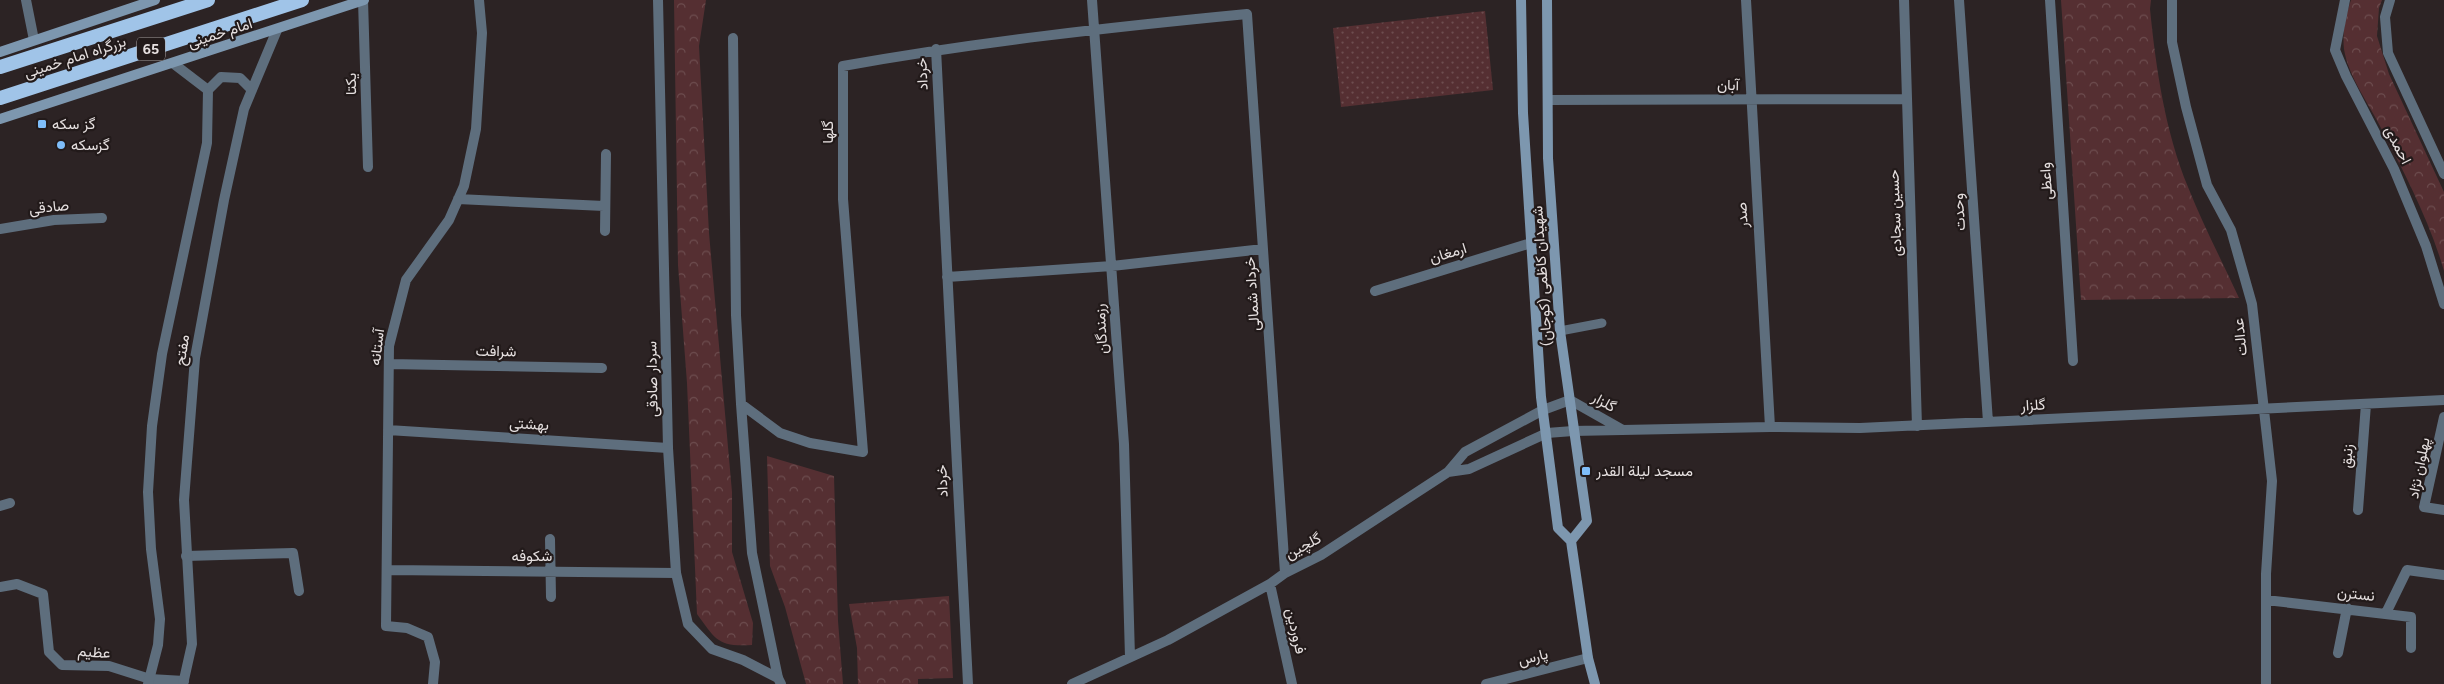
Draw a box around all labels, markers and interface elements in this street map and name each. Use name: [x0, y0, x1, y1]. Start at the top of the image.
street label: امام خمینی: [185, 14, 255, 53]
street label: بزرگراه امام خمینی: [22, 32, 129, 83]
road number: 65: [137, 38, 165, 61]
street label: خرداد: [912, 57, 932, 91]
street label: یکتا: [342, 73, 360, 95]
street label: آبان: [1717, 76, 1741, 94]
place label: گز سکه: [52, 115, 96, 133]
marker: گز سکه: [36, 118, 48, 130]
street label: گلها: [819, 120, 837, 143]
street label: احمدی: [2380, 123, 2415, 168]
place label: گزسکه: [71, 136, 110, 154]
marker: گزسکه: [55, 139, 67, 151]
street label: واعظی: [2036, 161, 2057, 200]
street label: حسین سجادی: [1884, 169, 1907, 257]
street label: وحدت: [1949, 193, 1969, 231]
street label: صادقی: [28, 196, 70, 219]
street label: صدر: [1732, 202, 1752, 229]
street label: شهیدان کاظمی (کوجان): [1528, 205, 1557, 347]
street label: ارمغان: [1427, 239, 1469, 267]
street label: خرداد شمالی: [1240, 256, 1265, 332]
street label: رزمندگان: [1090, 303, 1112, 355]
street label: عدالت: [2229, 317, 2251, 357]
street label: آستانه: [366, 326, 388, 366]
street label: مفتح: [171, 333, 195, 367]
street label: سردار صادقی: [642, 341, 663, 417]
street label: شرافت: [475, 342, 517, 360]
street label: گلزار: [1588, 388, 1620, 416]
street label: گلزار: [2019, 395, 2046, 415]
street label: بهشتی: [509, 414, 549, 435]
street label: پهلوان نژاد: [2404, 436, 2435, 500]
street label: زنبق: [2337, 443, 2358, 469]
place label: مسجد لیلة القدر: [1595, 462, 1693, 480]
street label: خرداد: [932, 464, 952, 498]
marker: مسجد لیلة القدر: [1580, 465, 1592, 477]
street label: گلچین: [1282, 529, 1325, 564]
street label: شکوفه: [512, 547, 553, 565]
street label: نسترن: [2336, 583, 2376, 605]
street label: فروردین: [1281, 606, 1310, 656]
street label: عظیم: [77, 642, 111, 663]
street label: پارس: [1516, 645, 1550, 670]

